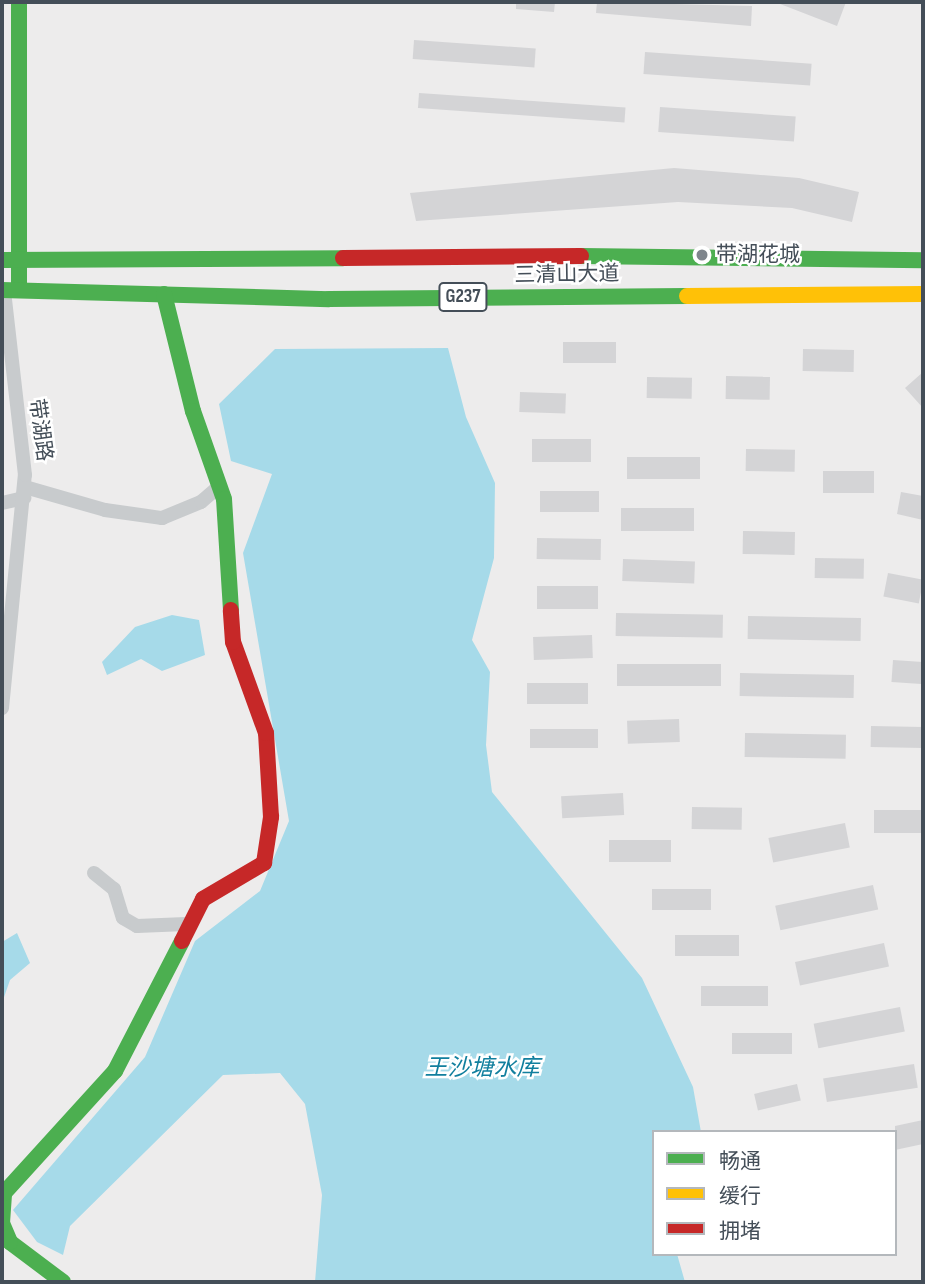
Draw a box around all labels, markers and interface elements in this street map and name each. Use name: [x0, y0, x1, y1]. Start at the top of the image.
place label: 带湖花城: [716, 242, 800, 268]
marker: 带湖花城: [694, 247, 710, 263]
street label: 三清山大道: [514, 261, 620, 289]
road number: G237: [437, 282, 489, 312]
street label: 带湖路: [23, 397, 57, 463]
water label: 王沙塘水库: [425, 1054, 539, 1082]
legend: [652, 1130, 897, 1256]
text: 畅通: [719, 1149, 761, 1174]
text: 缓行: [719, 1184, 761, 1209]
text: 拥堵: [719, 1219, 761, 1244]

